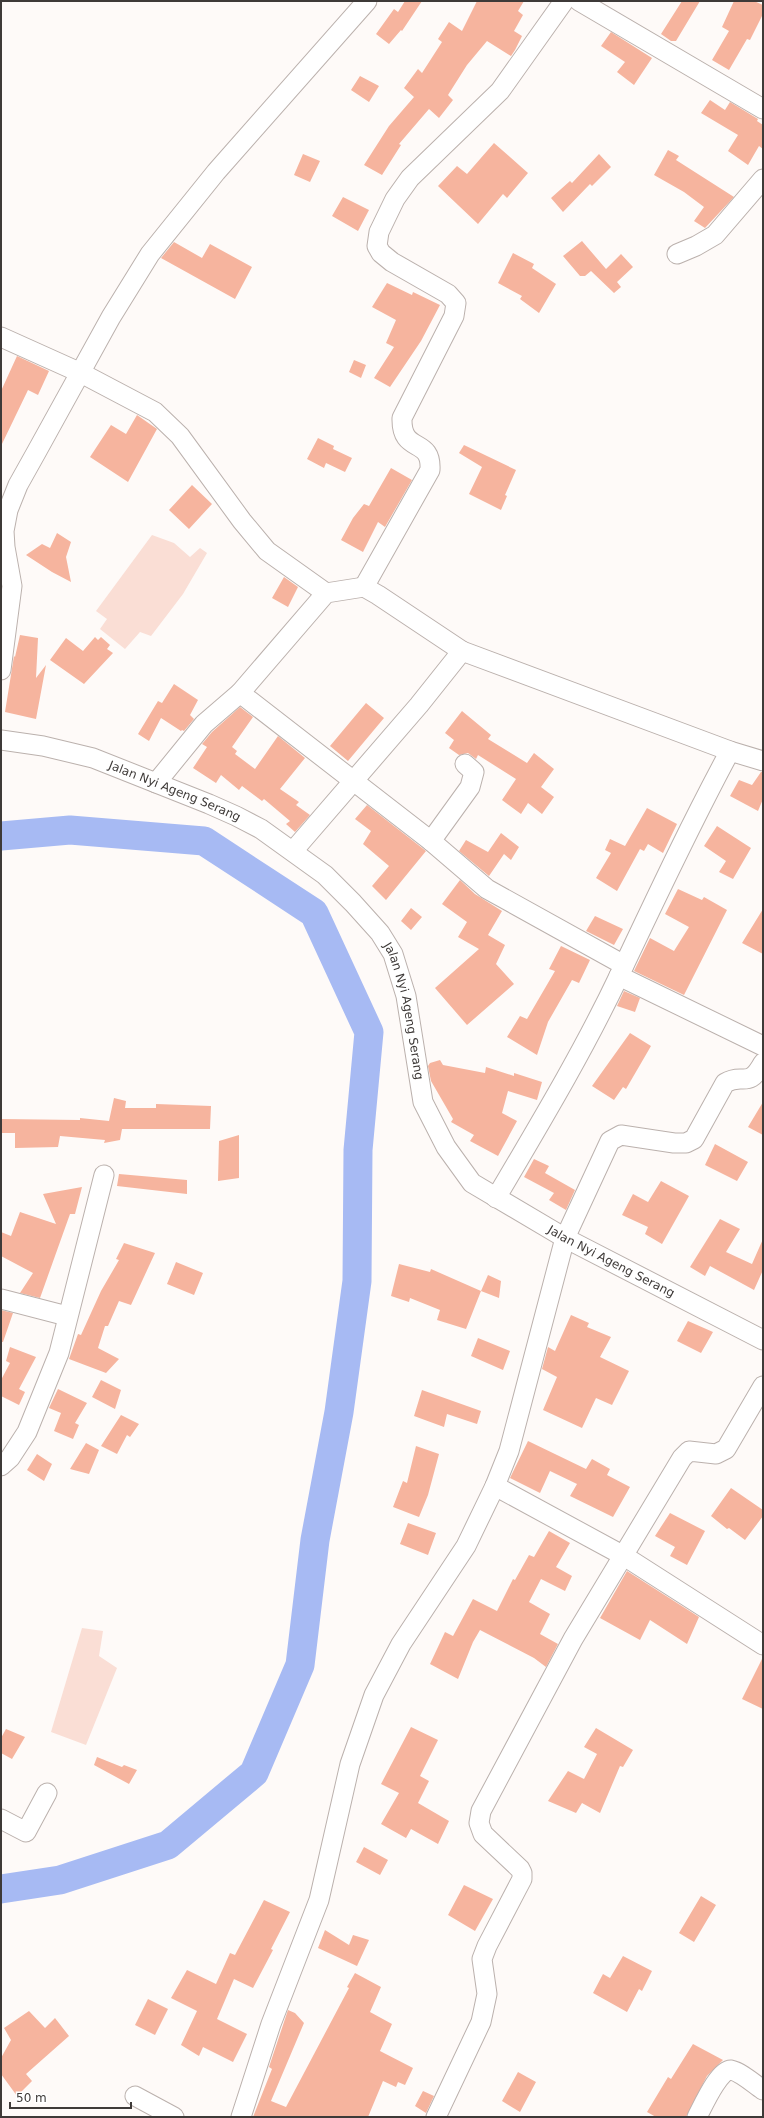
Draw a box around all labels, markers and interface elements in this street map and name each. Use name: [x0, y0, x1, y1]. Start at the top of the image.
street label: Jalan Nyi Ageng Serang: [106, 758, 243, 824]
street label: Jalan Nyi Ageng Serang: [380, 939, 426, 1081]
street label: Jalan Nyi Ageng Serang: [544, 1222, 677, 1300]
scale bar: [10, 2084, 131, 2110]
text: 50 m: [16, 2091, 47, 2105]

